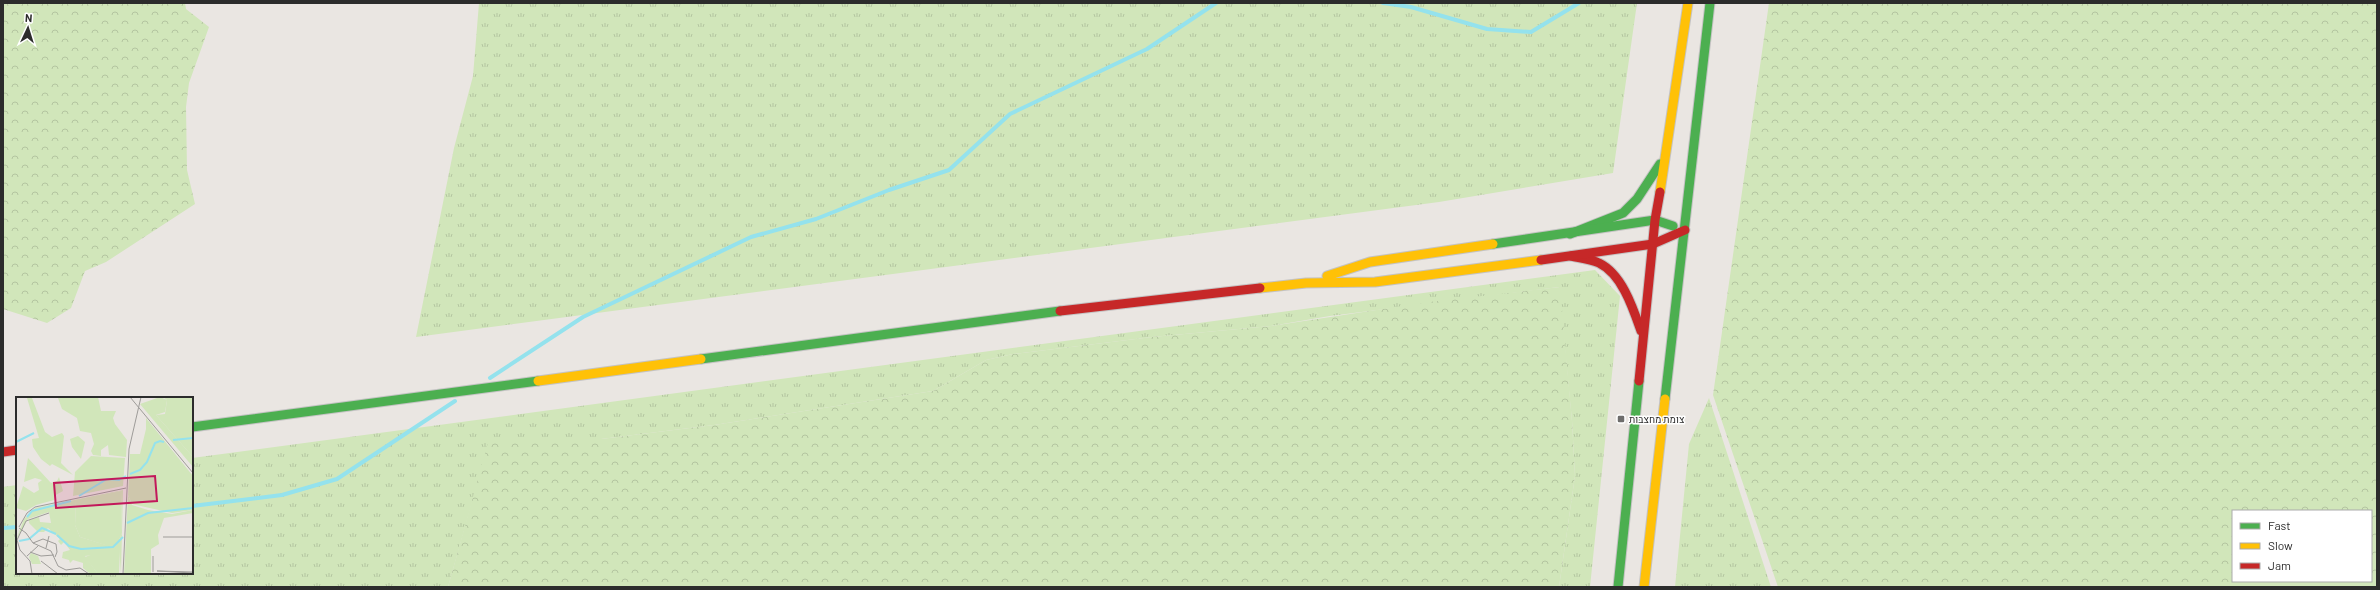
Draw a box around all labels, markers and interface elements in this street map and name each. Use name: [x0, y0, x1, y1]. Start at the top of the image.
north arrow: [8, 8, 48, 48]
text: N: [25, 11, 33, 24]
inset map: [16, 397, 193, 574]
place label: צומת מחצבות: [1629, 413, 1685, 425]
marker: צומת מחצבות: [1616, 414, 1626, 424]
legend: [2232, 510, 2372, 582]
text: Fast: [2268, 518, 2291, 532]
text: Slow: [2268, 538, 2293, 552]
text: Jam: [2268, 558, 2291, 572]

